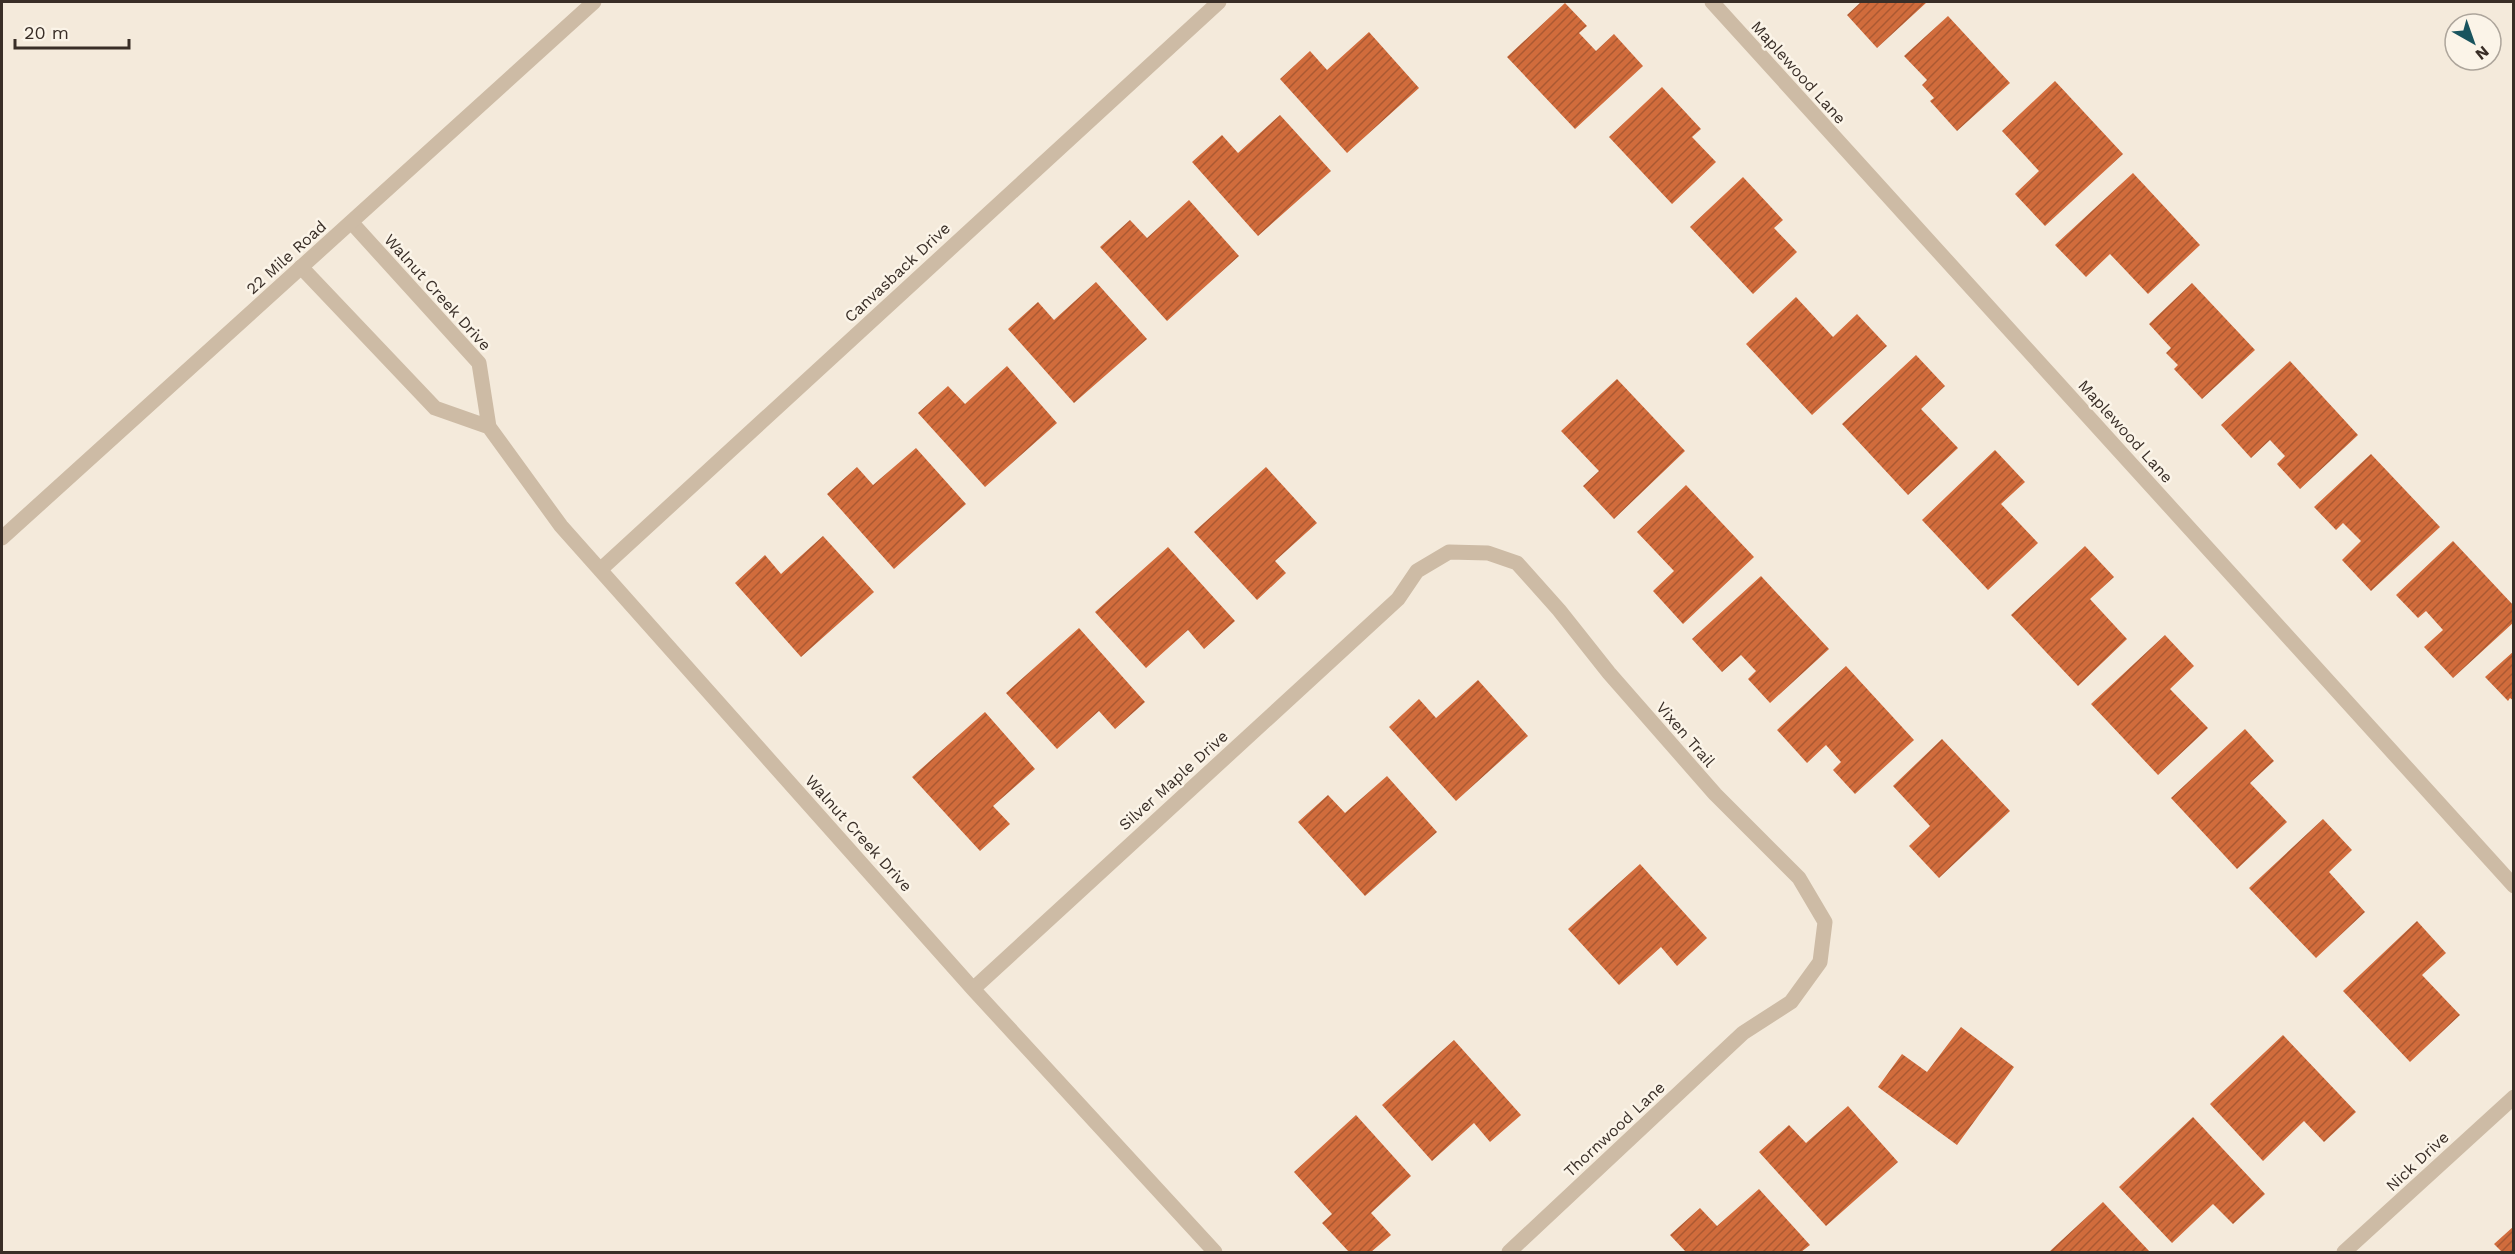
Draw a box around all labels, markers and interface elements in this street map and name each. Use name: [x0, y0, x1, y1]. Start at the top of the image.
scale bar: [15, 12, 129, 50]
north arrow: [2443, 12, 2503, 72]
street label: Maplewood Lane: [1747, 17, 1850, 128]
text: 20 m: [24, 22, 69, 43]
text: N: [2472, 42, 2493, 64]
street label: 22 Mile Road: [243, 217, 330, 298]
street label: Canvasback Drive: [841, 219, 954, 326]
street label: Walnut Creek Drive: [380, 230, 495, 355]
street label: Maplewood Lane: [2074, 376, 2177, 487]
street label: Vixen Trail: [1652, 698, 1719, 771]
street label: Silver Maple Drive: [1115, 726, 1232, 834]
street label: Walnut Creek Drive: [801, 771, 916, 896]
street label: Thornwood Lane: [1560, 1078, 1669, 1181]
street label: Nick Drive: [2382, 1128, 2453, 1195]

